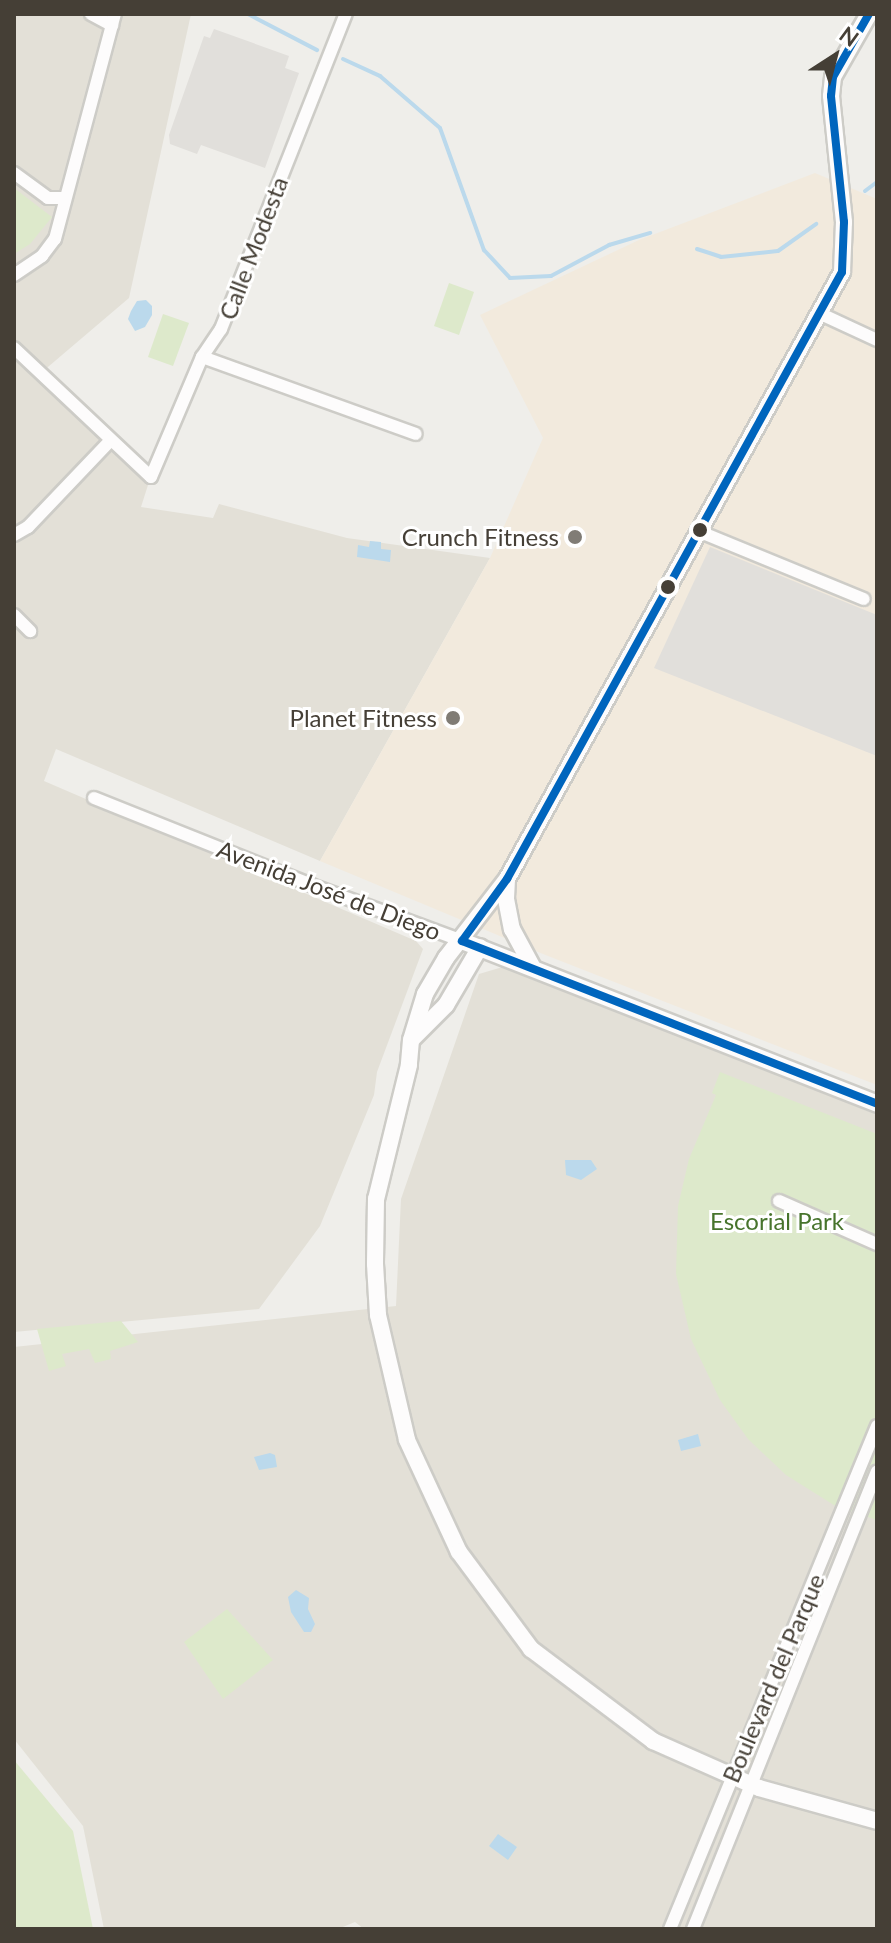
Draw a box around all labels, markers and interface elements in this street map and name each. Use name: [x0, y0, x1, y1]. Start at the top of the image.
north arrow: [795, 16, 875, 96]
text: N: [835, 20, 864, 52]
street label: Calle Modesta: [213, 173, 293, 323]
unlabelled marker: [692, 522, 708, 538]
place label: Crunch Fitness: [402, 523, 559, 551]
marker: Crunch Fitness: [566, 528, 584, 546]
unlabelled marker: [660, 579, 676, 595]
place label: Planet Fitness: [290, 704, 437, 732]
marker: Planet Fitness: [444, 709, 462, 727]
street label: Avenida José de Diego: [213, 834, 445, 946]
park label: Escorial Park: [710, 1207, 844, 1235]
street label: Boulevard del Parque: [716, 1569, 830, 1787]

